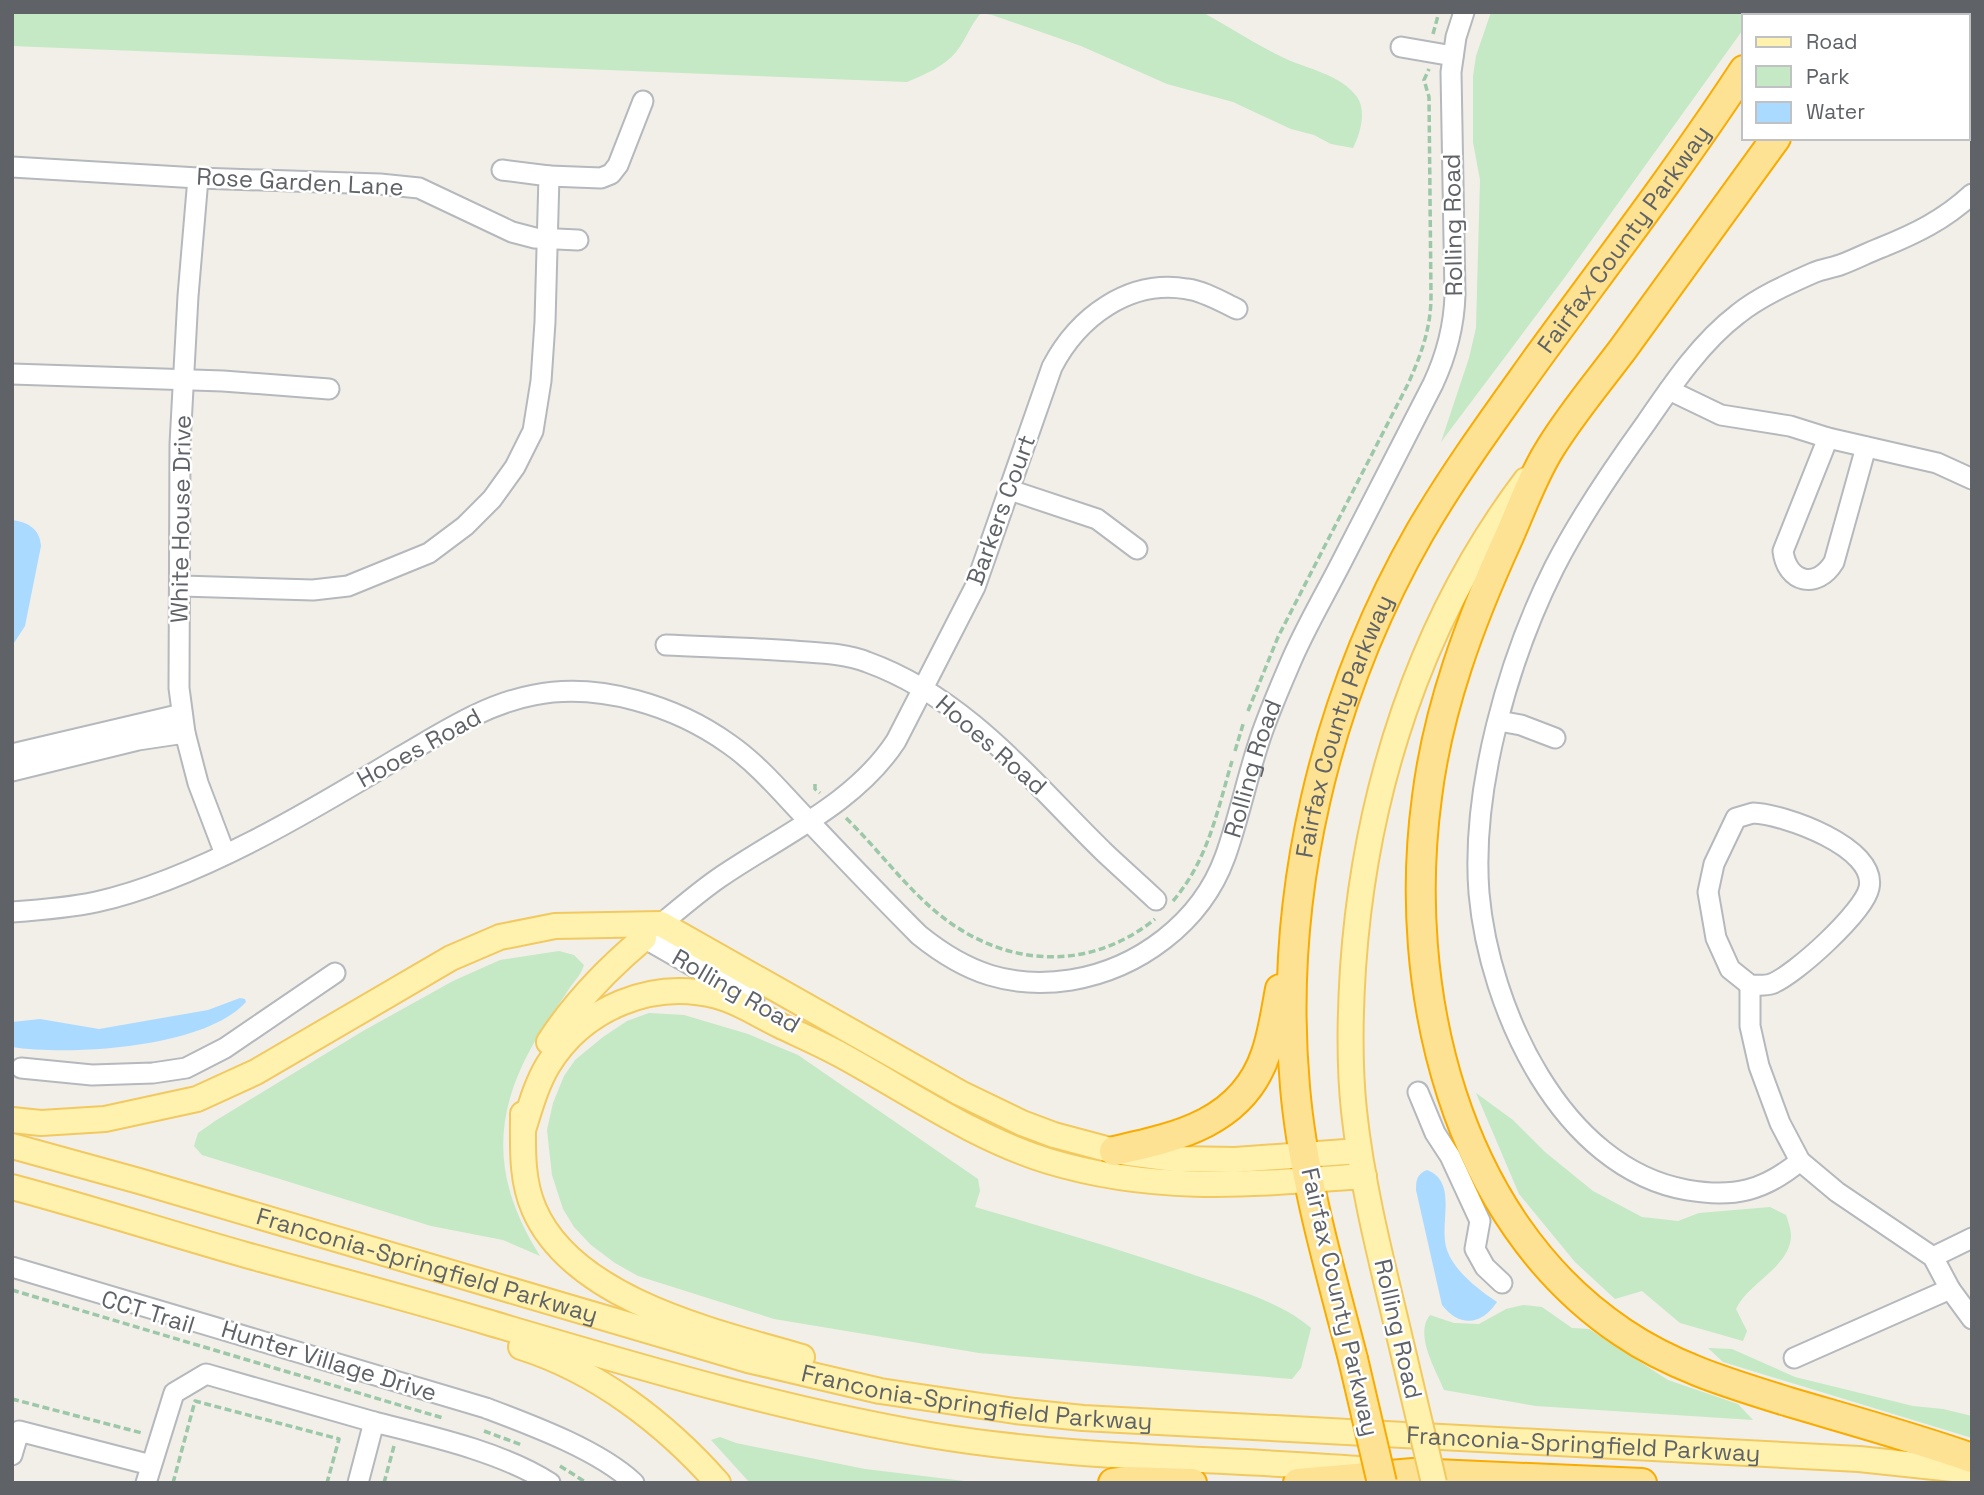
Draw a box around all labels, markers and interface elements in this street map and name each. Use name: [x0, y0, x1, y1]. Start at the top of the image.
legend: [1742, 14, 1970, 140]
text: Road: [1806, 28, 1858, 55]
text: Park: [1806, 63, 1850, 90]
text: Water: [1806, 98, 1865, 125]
street label: Fairfax County Parkway: [1530, 119, 1717, 359]
street label: Rolling Road: [1436, 153, 1469, 297]
street label: Rose Garden Lane: [196, 161, 405, 202]
street label: White House Drive: [163, 415, 198, 623]
street label: Barkers Court: [959, 430, 1042, 589]
street label: Fairfax County Parkway: [1288, 590, 1400, 860]
street label: Hooes Road: [929, 688, 1053, 801]
street label: Rolling Road: [1216, 695, 1288, 841]
street label: Hooes Road: [351, 701, 486, 794]
street label: Rolling Road: [667, 941, 806, 1040]
street label: Fairfax County Parkway: [1295, 1165, 1386, 1439]
street label: Franconia-Springfield Parkway: [253, 1200, 602, 1330]
street label: Rolling Road: [1367, 1256, 1430, 1402]
street label: CCT Trail: [98, 1283, 199, 1340]
street label: Hunter Village Drive: [218, 1313, 441, 1408]
street label: Franconia-Springfield Parkway: [798, 1357, 1153, 1437]
street label: Franconia-Springfield Parkway: [1406, 1419, 1761, 1469]

